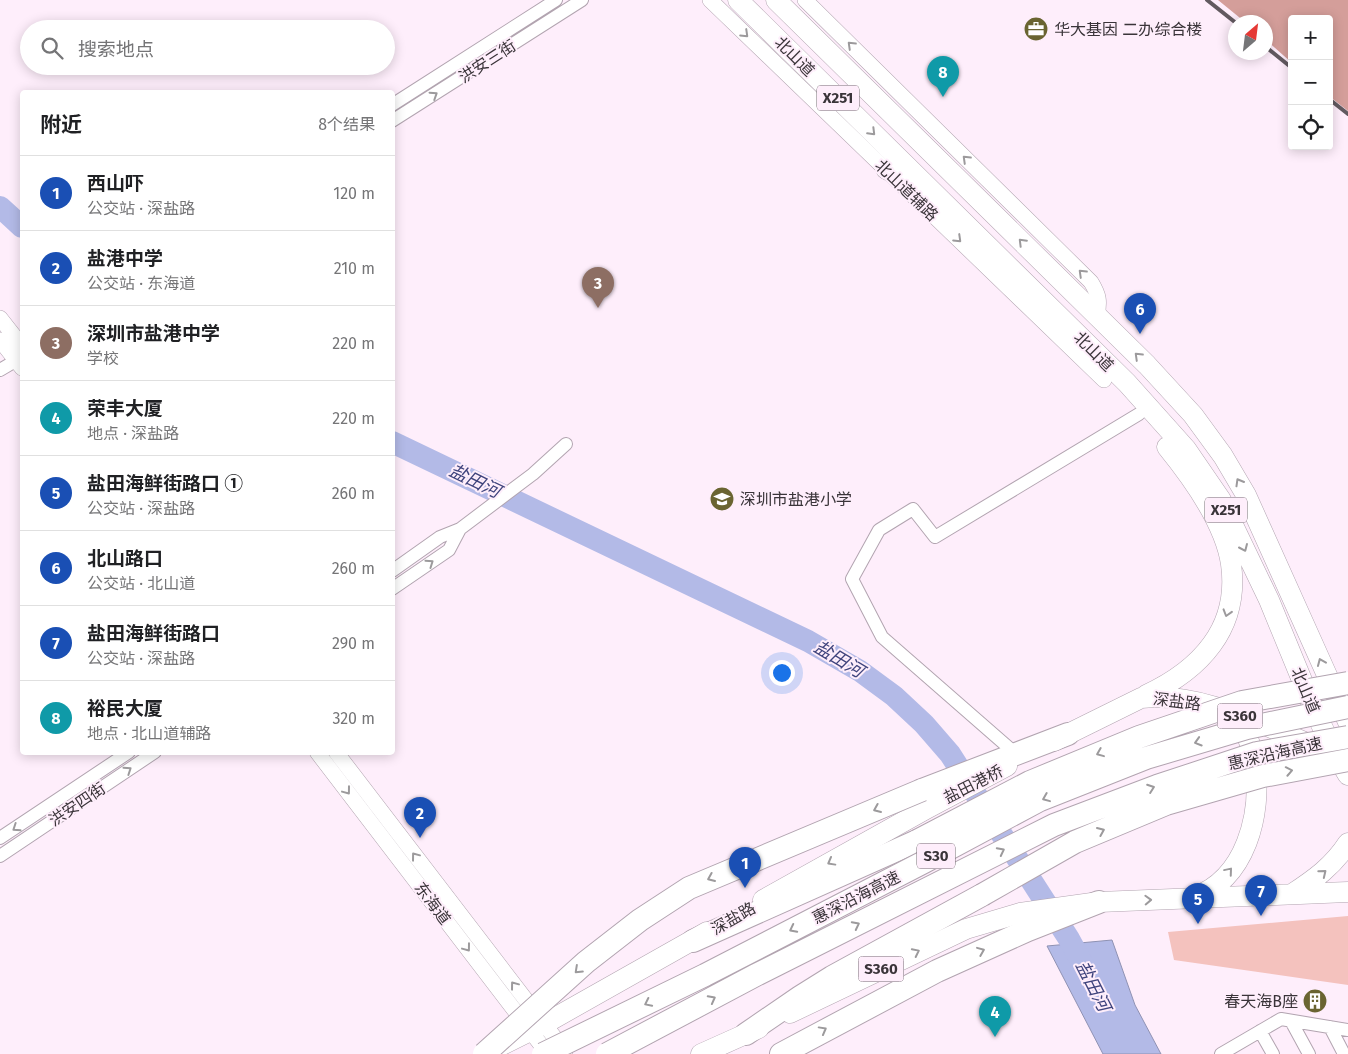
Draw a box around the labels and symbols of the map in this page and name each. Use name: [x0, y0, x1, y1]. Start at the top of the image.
north arrow: [1228, 15, 1273, 60]
office icon: 华大基因 二办综合楼: [1023, 16, 1049, 42]
place label: 华大基因 二办综合楼: [1054, 20, 1202, 39]
one-way arrow: [739, 28, 748, 37]
street label: 北山道: [771, 33, 818, 80]
street label: 洪安三街: [455, 36, 519, 87]
one-way arrow: [847, 42, 856, 51]
pin: 8: [927, 56, 959, 97]
road number: X251: [817, 86, 859, 110]
one-way arrow: [428, 92, 437, 101]
one-way arrow: [867, 127, 876, 136]
street label: 北山道辅路: [871, 156, 942, 225]
one-way arrow: [963, 156, 972, 165]
one-way arrow: [953, 233, 962, 242]
one-way arrow: [1019, 239, 1028, 248]
pin: 3: [582, 267, 614, 308]
one-way arrow: [1079, 270, 1088, 279]
pin: 6: [1124, 293, 1156, 334]
street label: 北山道: [1070, 328, 1117, 375]
one-way arrow: [1135, 353, 1144, 362]
water label: 盐田河: [446, 459, 507, 504]
one-way arrow: [1235, 479, 1245, 488]
school or university icon: 深圳市盐港小学: [709, 486, 735, 512]
place label: 深圳市盐港小学: [740, 490, 852, 509]
road number: X251: [1205, 498, 1247, 522]
one-way arrow: [1238, 543, 1248, 552]
one-way arrow: [424, 560, 434, 569]
one-way arrow: [1222, 608, 1232, 616]
water label: 盐田河: [810, 636, 870, 684]
one-way arrow: [1317, 658, 1328, 667]
your location: [769, 660, 795, 686]
street label: 北山道: [1287, 664, 1324, 716]
street label: 深盐路: [1152, 689, 1202, 714]
road number: S360: [1218, 704, 1262, 728]
street label: 惠深沿海高速: [1226, 733, 1324, 774]
one-way arrow: [1195, 737, 1203, 747]
one-way arrow: [1096, 747, 1105, 757]
street label: 盐田港桥: [940, 761, 1006, 807]
one-way arrow: [1285, 766, 1293, 777]
one-way arrow: [123, 767, 132, 777]
street label: 洪安四街: [45, 779, 109, 830]
one-way arrow: [1146, 784, 1154, 794]
one-way arrow: [341, 785, 350, 795]
one-way arrow: [1042, 792, 1051, 802]
pin: 2: [404, 797, 436, 838]
one-way arrow: [873, 802, 882, 813]
one-way arrow: [12, 822, 21, 831]
one-way arrow: [1096, 826, 1105, 837]
road number: S30: [917, 844, 955, 868]
pin: 1: [729, 847, 761, 888]
one-way arrow: [996, 847, 1005, 857]
one-way arrow: [413, 853, 421, 862]
one-way arrow: [827, 855, 836, 865]
street label: 惠深沿海高速: [809, 867, 903, 928]
one-way arrow: [1223, 868, 1232, 877]
one-way arrow: [1317, 870, 1326, 878]
one-way arrow: [707, 872, 716, 883]
pin: 7: [1245, 875, 1277, 916]
street label: 东海道: [411, 878, 455, 928]
pin: 5: [1182, 883, 1214, 924]
one-way arrow: [1144, 895, 1152, 905]
street label: 深盐路: [708, 898, 759, 939]
one-way arrow: [851, 921, 860, 931]
one-way arrow: [789, 923, 798, 933]
one-way arrow: [461, 942, 470, 952]
one-way arrow: [976, 946, 985, 957]
one-way arrow: [911, 948, 920, 958]
road number: S360: [858, 956, 904, 982]
water label: 盐田河: [1071, 957, 1116, 1018]
one-way arrow: [574, 964, 583, 973]
one-way arrow: [511, 981, 520, 991]
building icon: 春天海B座: [1302, 988, 1328, 1014]
place label: 春天海B座: [1224, 992, 1298, 1011]
one-way arrow: [706, 995, 715, 1005]
one-way arrow: [644, 996, 653, 1007]
pin: 4: [979, 996, 1011, 1037]
one-way arrow: [818, 1027, 827, 1037]

